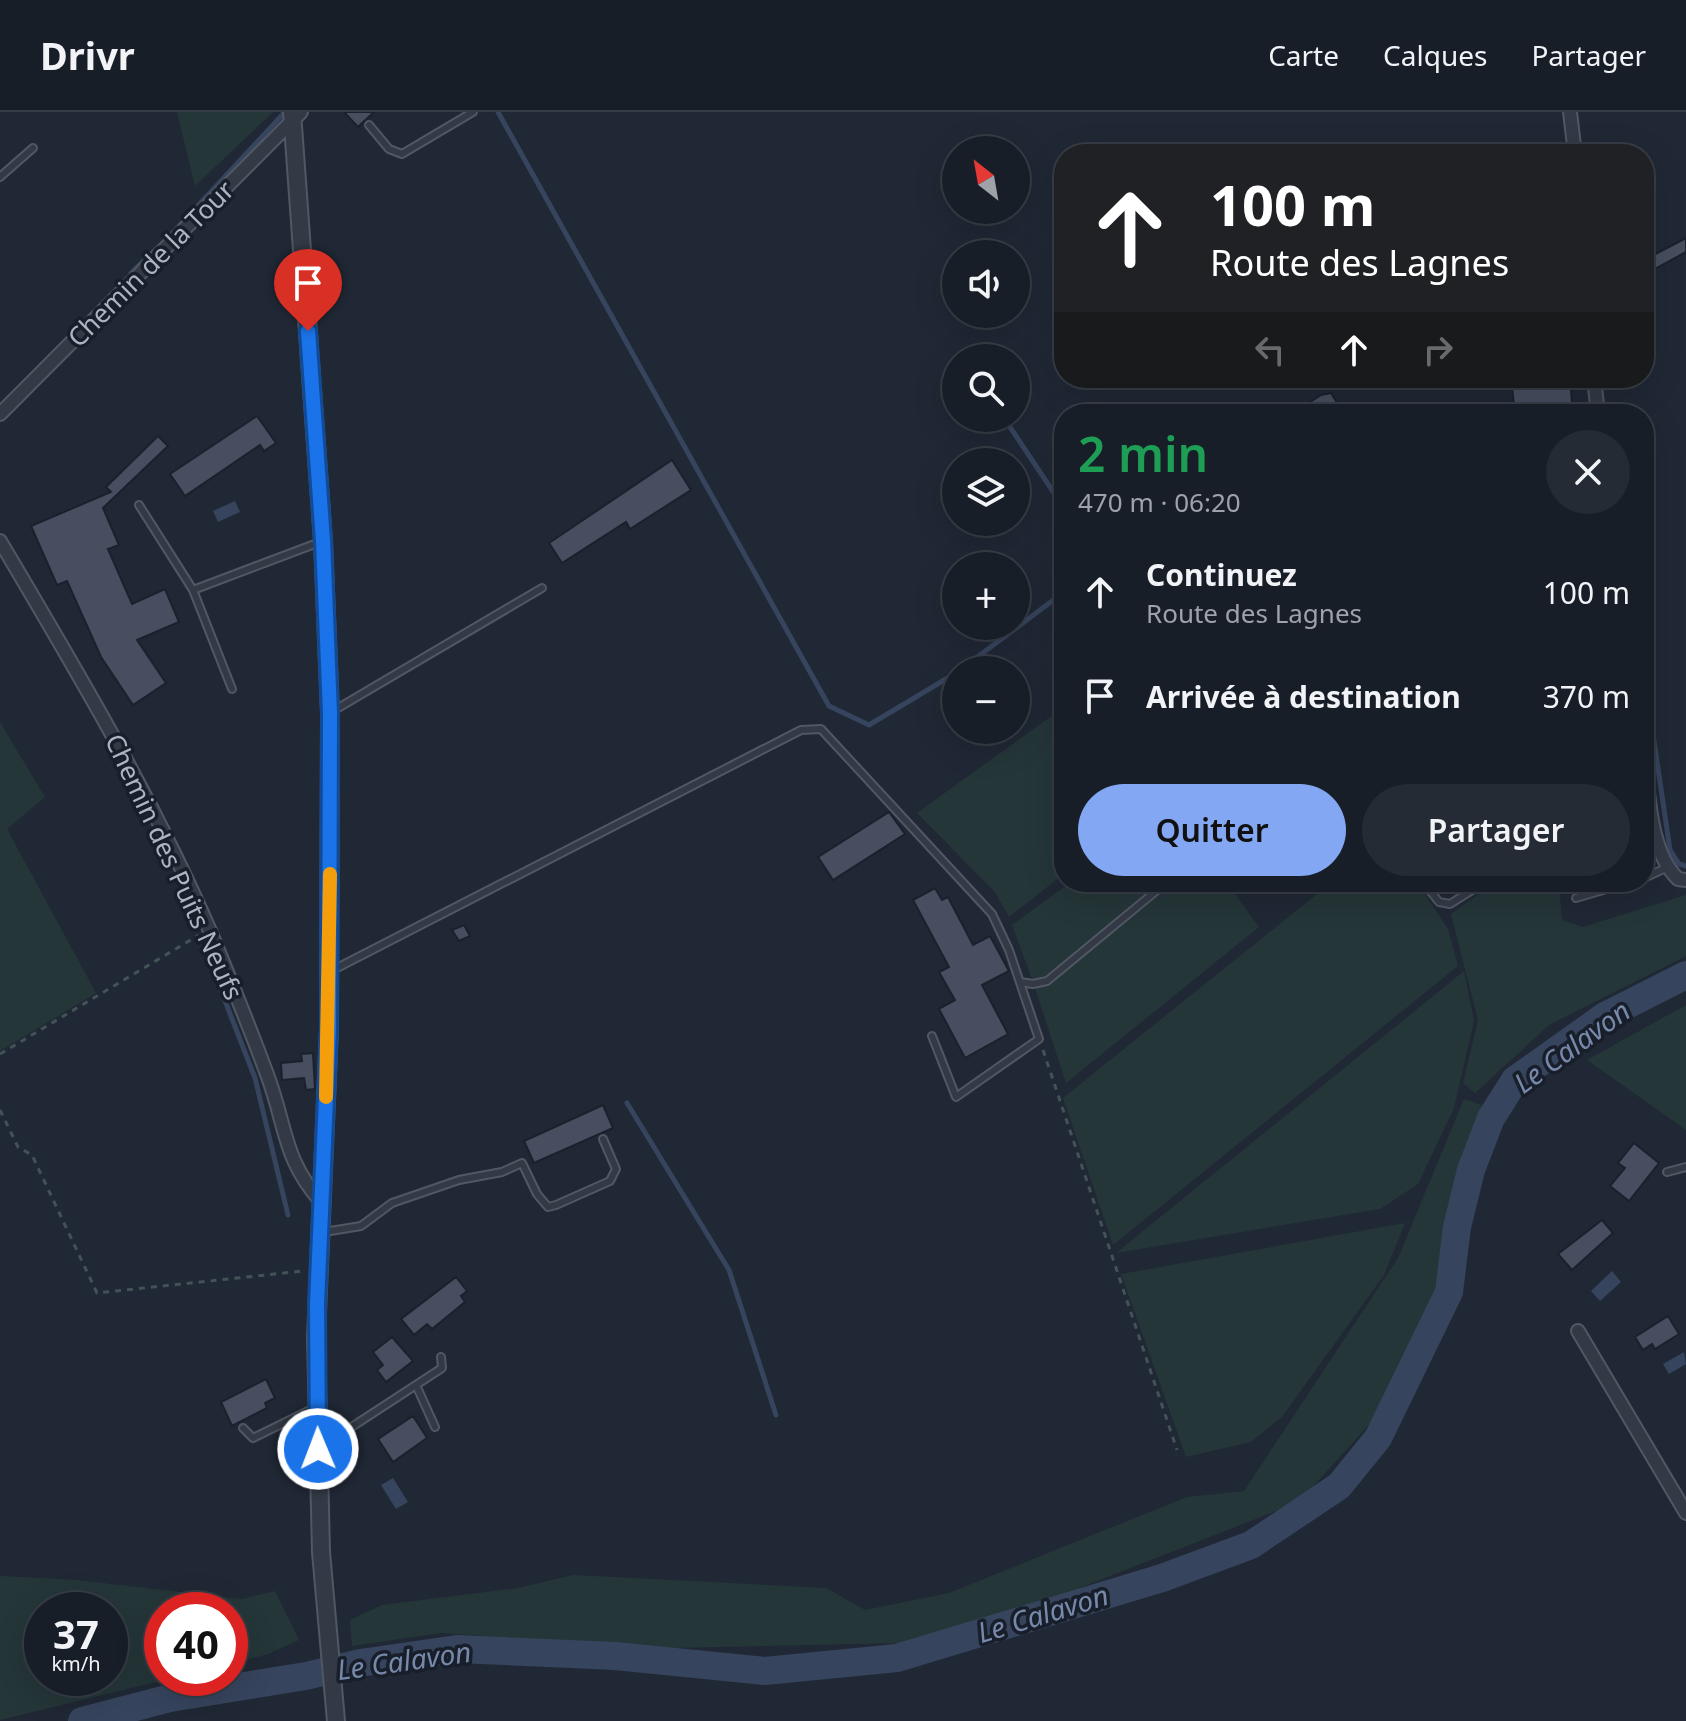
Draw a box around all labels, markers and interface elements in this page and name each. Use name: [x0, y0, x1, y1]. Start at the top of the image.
text: Drivr: [40, 29, 135, 81]
text: Carte: [1268, 36, 1339, 74]
text: Calques: [1383, 36, 1487, 74]
text: Partager: [1531, 36, 1646, 74]
north arrow: [942, 136, 1030, 224]
map controls: [942, 136, 1030, 744]
text: 100 m: [1210, 166, 1375, 242]
street label: Chemin de la Tour: [59, 172, 242, 354]
icon: ahead: [1078, 176, 1182, 280]
text: Route des Lagnes: [1210, 238, 1509, 287]
button: sound: [942, 240, 1030, 328]
pin: [274, 249, 342, 331]
icon: arrive: [286, 261, 330, 305]
icon: left: [1248, 328, 1292, 372]
icon: ahead: [1332, 328, 1376, 372]
icon: right: [1416, 328, 1460, 372]
button: search: [942, 344, 1030, 432]
text: 2 min: [1078, 421, 1208, 486]
button: close: [1546, 430, 1630, 514]
button: layers: [942, 448, 1030, 536]
text: 470 m · 06:20: [1078, 484, 1241, 520]
button: +: [942, 552, 1030, 640]
text: Continuez: [1146, 554, 1297, 595]
icon: ahead: [1078, 570, 1122, 614]
text: 100 m: [1543, 572, 1630, 613]
text: Route des Lagnes: [1146, 595, 1362, 631]
button: −: [942, 656, 1030, 744]
icon: arrive: [1078, 674, 1122, 718]
text: Arrivée à destination: [1146, 676, 1461, 717]
text: 370 m: [1543, 676, 1630, 717]
street label: Chemin des Puits Neufs: [97, 728, 252, 1006]
button: Quitter: [1078, 784, 1346, 876]
button: Partager: [1362, 784, 1630, 876]
water label: Le Calavon: [1506, 991, 1637, 1101]
position arrow: [276, 1407, 360, 1491]
water label: Le Calavon: [973, 1575, 1113, 1651]
speed limit sign: 40: [144, 1592, 248, 1696]
text: 37: [53, 1606, 99, 1661]
water label: Le Calavon: [334, 1632, 473, 1688]
text: km/h: [51, 1650, 101, 1677]

